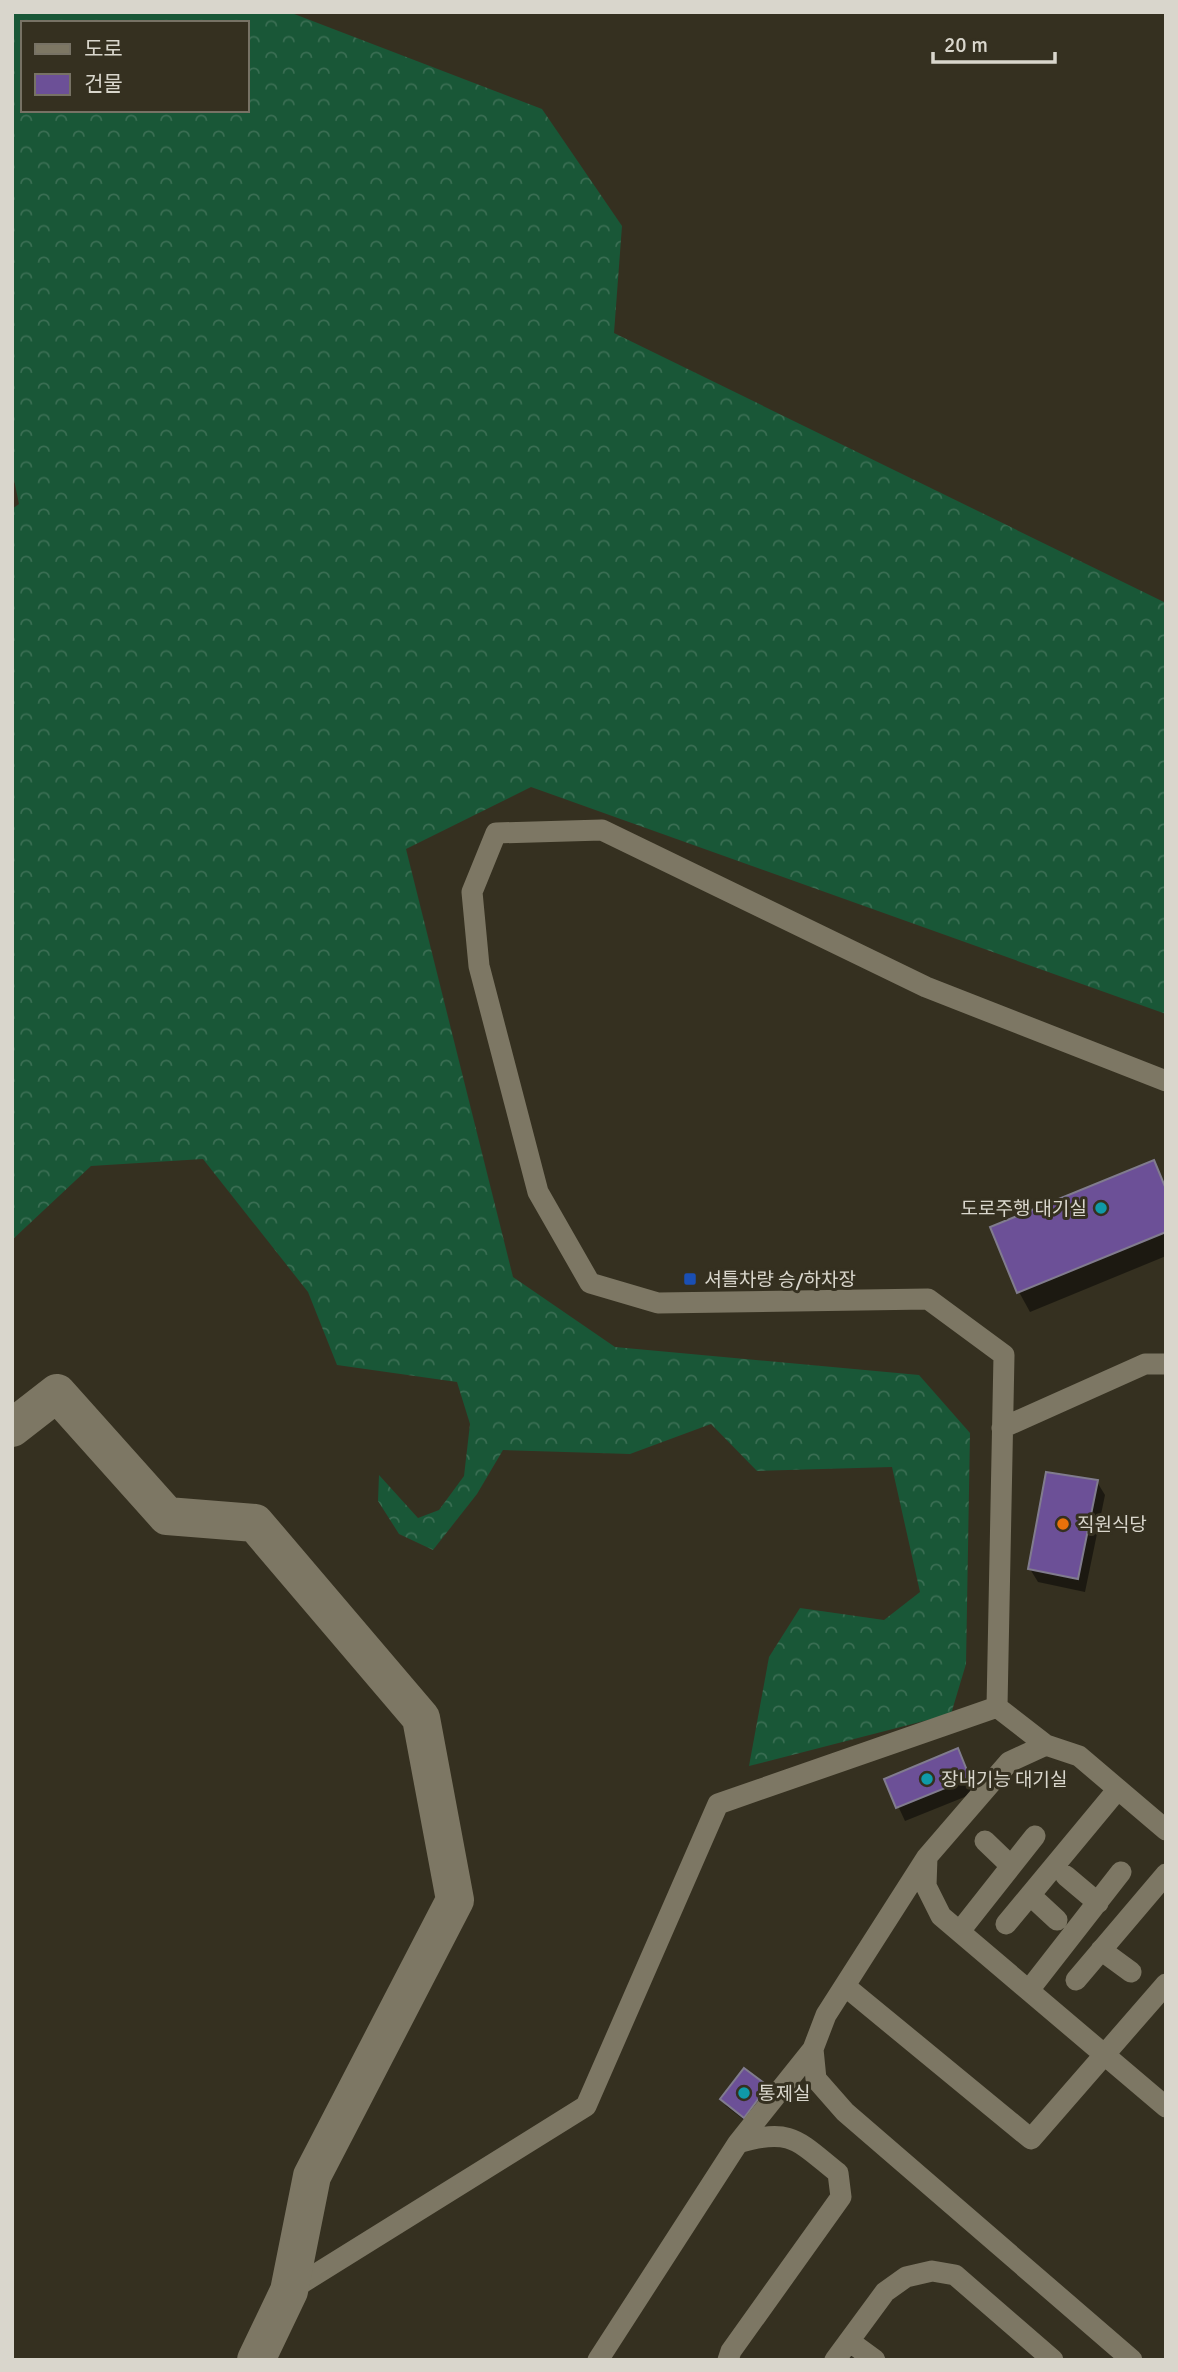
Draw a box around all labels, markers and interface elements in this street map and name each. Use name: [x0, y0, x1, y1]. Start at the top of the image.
legend: [21, 21, 248, 112]
scale bar: [933, 21, 1056, 65]
text: 20 m: [944, 32, 988, 58]
text: 도로: [84, 36, 123, 62]
text: 건물: [84, 71, 123, 97]
place label: 도로주행 대기실: [960, 1197, 1087, 1221]
marker: 도로주행 대기실: [1093, 1200, 1109, 1216]
place label: 셔틀차량 승/하차장: [704, 1268, 856, 1292]
marker: 셔틀차량 승/하차장: [682, 1271, 698, 1287]
place label: 직원식당: [1077, 1513, 1147, 1537]
marker: 직원식당: [1055, 1516, 1071, 1532]
place label: 장내기능 대기실: [941, 1768, 1068, 1792]
marker: 장내기능 대기실: [919, 1771, 935, 1787]
place label: 통제실: [758, 2082, 810, 2106]
marker: 통제실: [736, 2085, 752, 2101]

